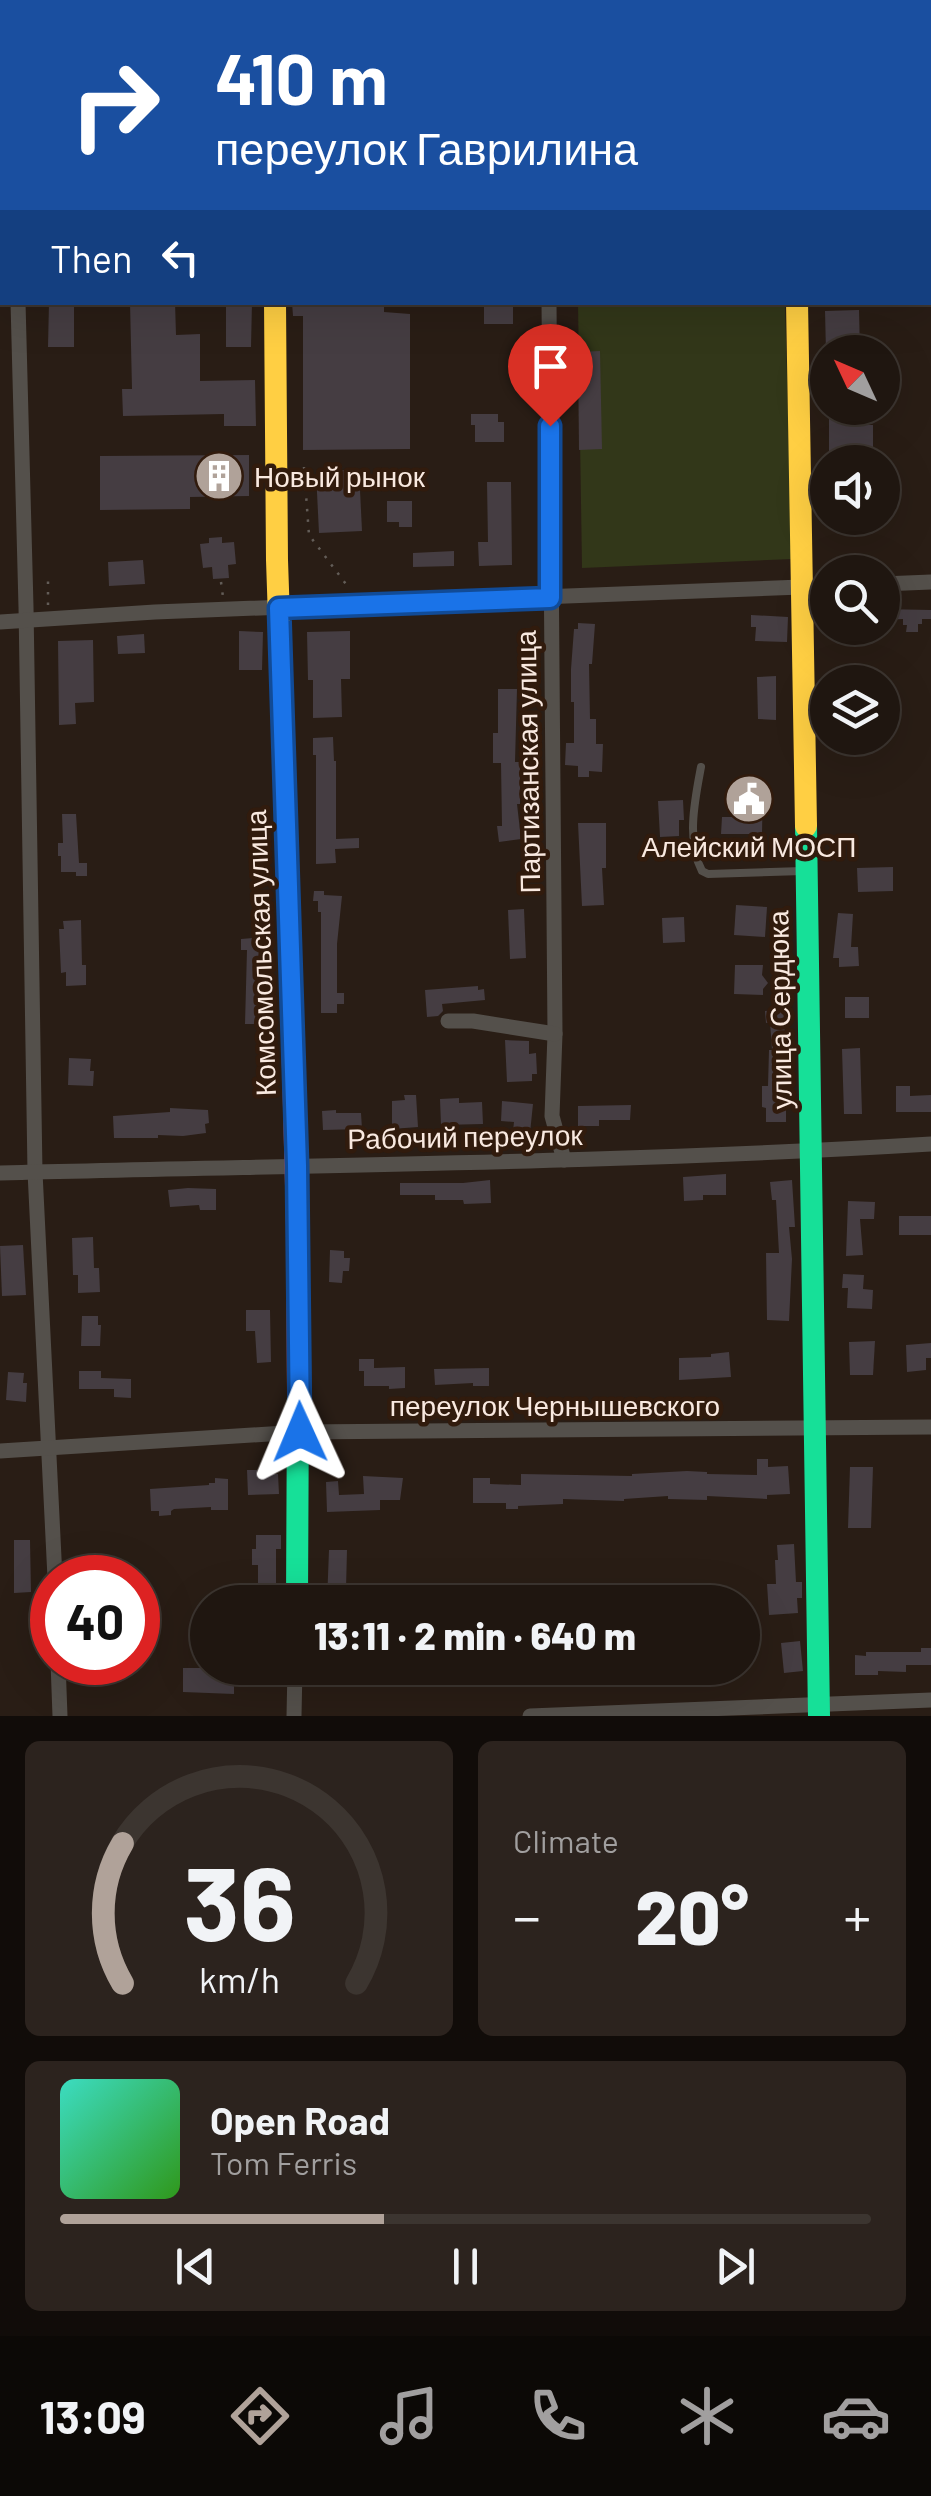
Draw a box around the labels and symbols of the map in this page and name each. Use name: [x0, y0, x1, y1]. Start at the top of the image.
pin: [508, 324, 593, 427]
north arrow: [810, 335, 900, 425]
building icon: Новый рынок: [193, 450, 245, 502]
place label: Новый рынок: [254, 459, 426, 493]
street label: Партизанская улица: [508, 630, 546, 894]
public building icon: Алейский МОСП: [723, 773, 775, 825]
street label: Комсомольская улица: [238, 809, 282, 1097]
place label: Алейский МОСП: [642, 829, 856, 863]
street label: улица Сердюка: [760, 910, 798, 1110]
street label: Рабочий переулок: [347, 1117, 584, 1155]
position arrow: [248, 1380, 352, 1484]
street label: переулок Чернышевского: [390, 1388, 720, 1422]
speed limit sign: 40: [30, 1555, 160, 1685]

